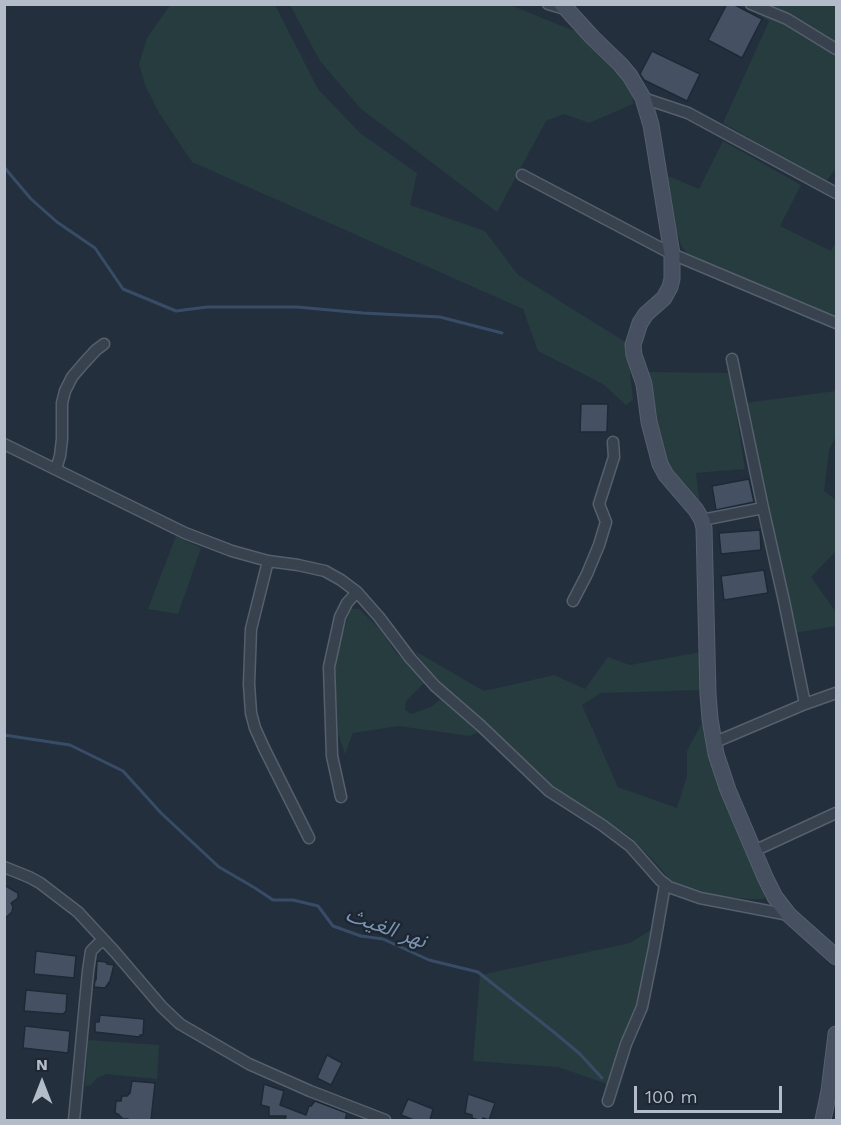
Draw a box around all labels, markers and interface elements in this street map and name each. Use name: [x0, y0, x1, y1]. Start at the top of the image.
water label: نهر الغيث: [342, 902, 430, 954]
north arrow: [12, 1053, 72, 1113]
text: N: [36, 1055, 48, 1074]
scale bar: [637, 1074, 786, 1112]
text: 100 m: [645, 1086, 698, 1107]

